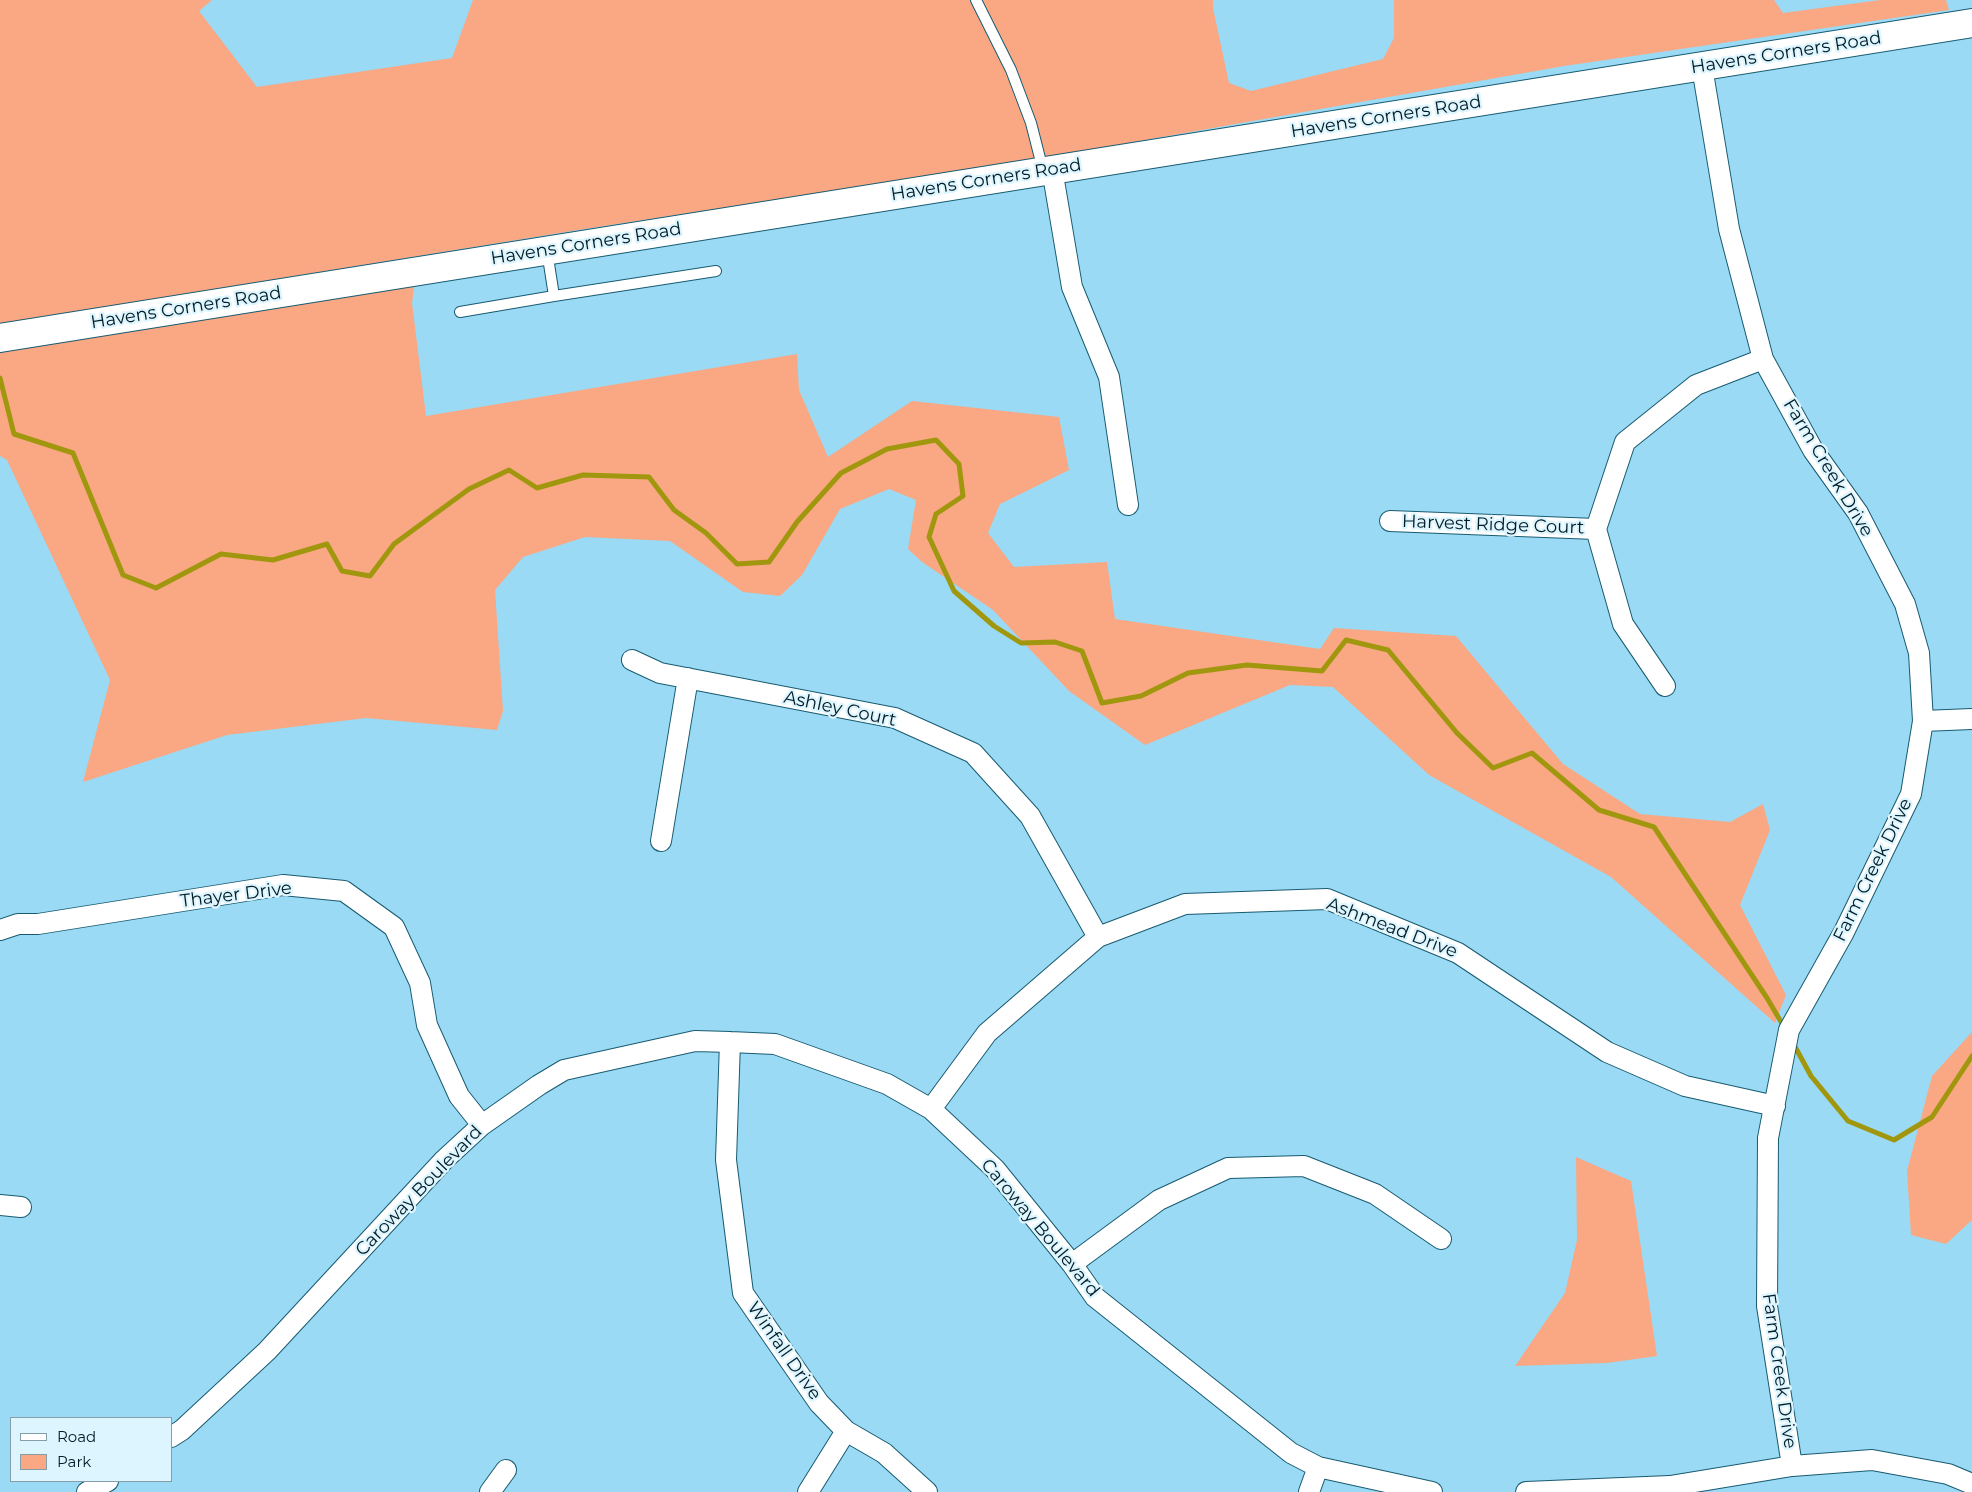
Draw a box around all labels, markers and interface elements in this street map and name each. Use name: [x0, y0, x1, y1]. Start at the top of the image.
street label: Havens Corners Road: [1689, 27, 1883, 79]
street label: Havens Corners Road: [1289, 91, 1483, 143]
street label: Havens Corners Road: [889, 154, 1083, 206]
street label: Havens Corners Road: [489, 218, 683, 270]
street label: Havens Corners Road: [89, 282, 283, 334]
street label: Farm Creek Drive: [1778, 395, 1878, 541]
street label: Harvest Ridge Court: [1401, 511, 1585, 539]
street label: Ashley Court: [782, 687, 898, 731]
street label: Farm Creek Drive: [1829, 795, 1917, 945]
street label: Thayer Drive: [179, 877, 293, 913]
street label: Ashmead Drive: [1324, 893, 1460, 963]
street label: Caroway Boulevard: [351, 1121, 487, 1261]
street label: Caroway Boulevard: [976, 1155, 1104, 1301]
street label: Farm Creek Drive: [1757, 1292, 1801, 1450]
street label: Winfall Drive: [742, 1298, 826, 1404]
legend: [10, 1417, 172, 1482]
text: Road: [57, 1427, 96, 1446]
text: Park: [57, 1452, 91, 1471]

